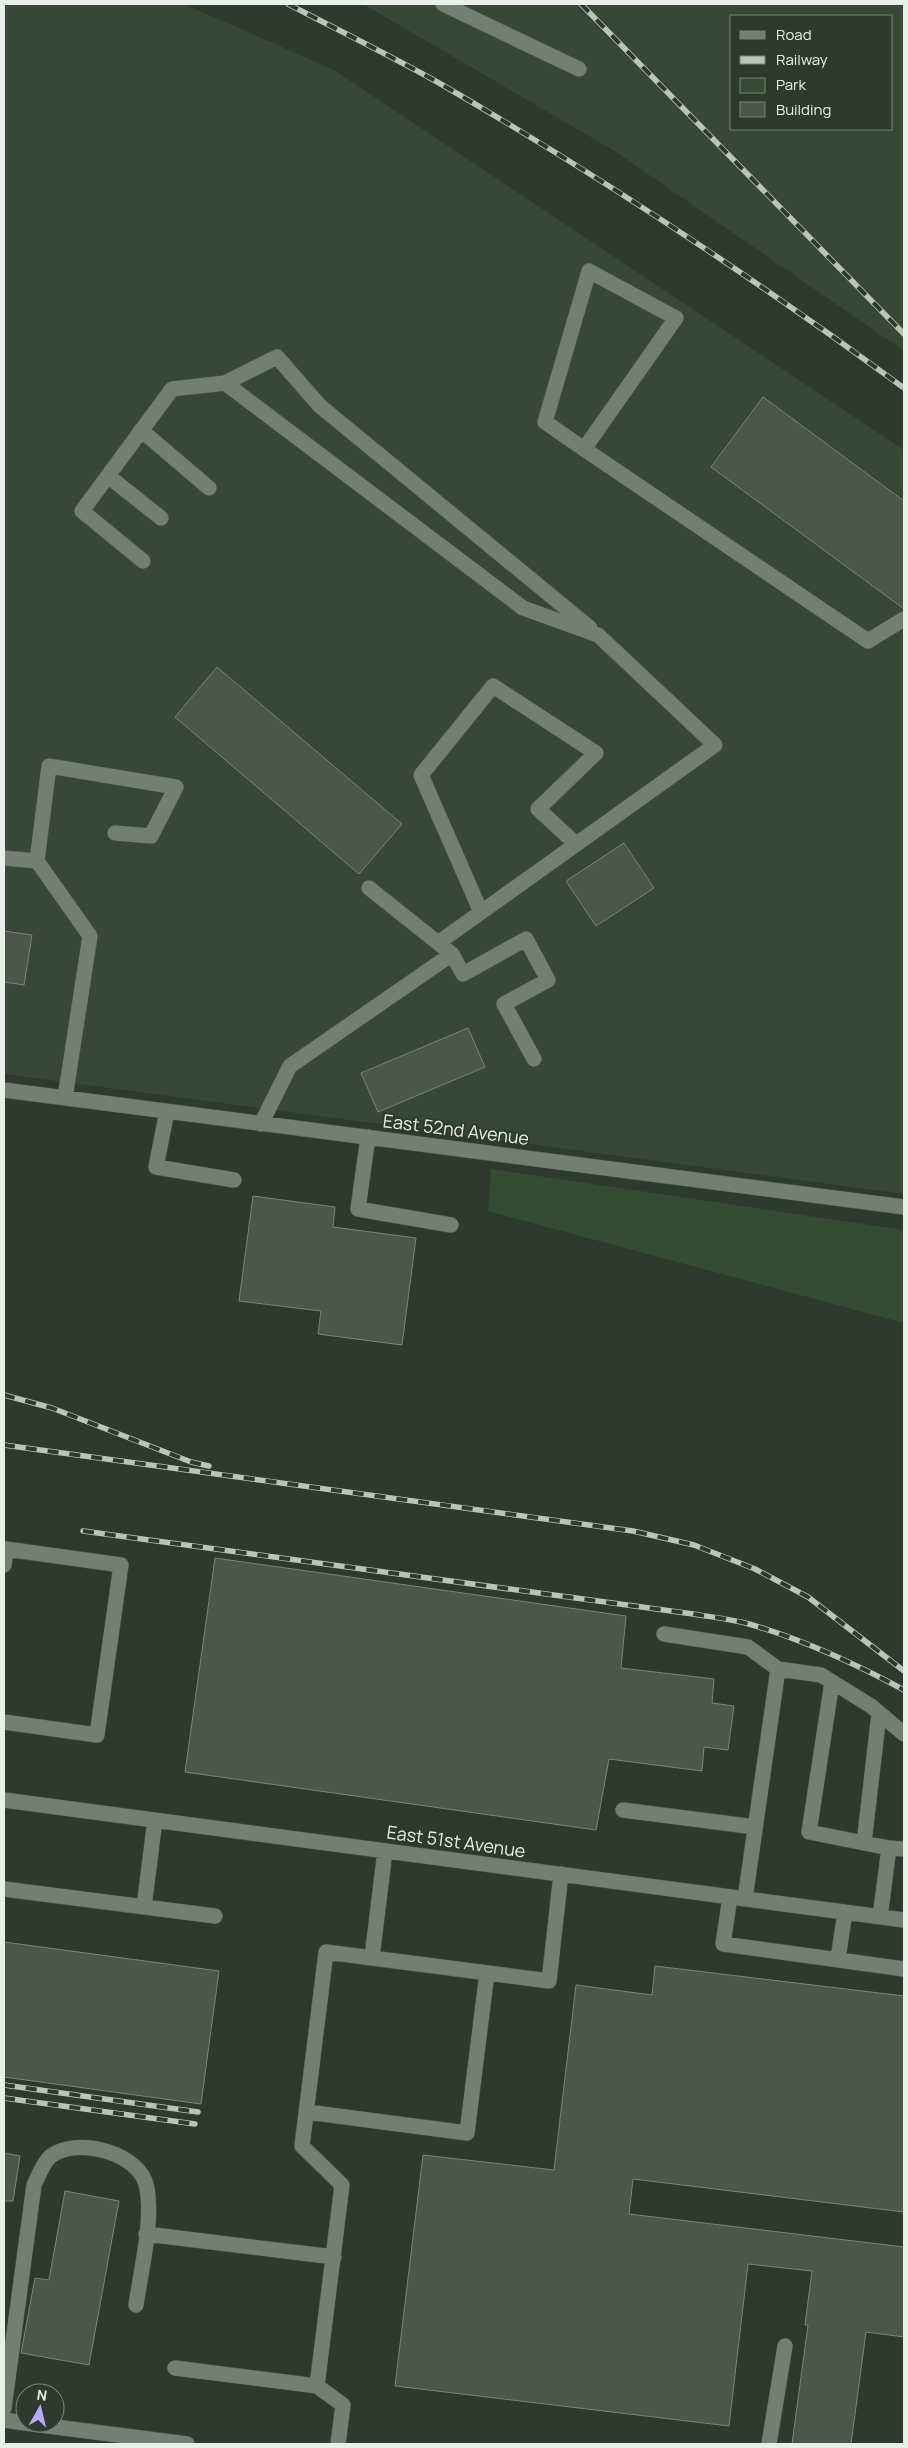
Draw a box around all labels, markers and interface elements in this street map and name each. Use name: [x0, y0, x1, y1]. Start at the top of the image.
legend: [730, 15, 893, 130]
text: Road: [776, 24, 812, 45]
text: Railway: [776, 49, 828, 70]
text: Park: [776, 74, 806, 95]
text: Building: [776, 99, 831, 120]
street label: East 52nd Avenue: [382, 1108, 531, 1150]
street label: East 51st Avenue: [385, 1819, 527, 1863]
north arrow: [15, 2383, 65, 2433]
text: N: [36, 2385, 48, 2405]

